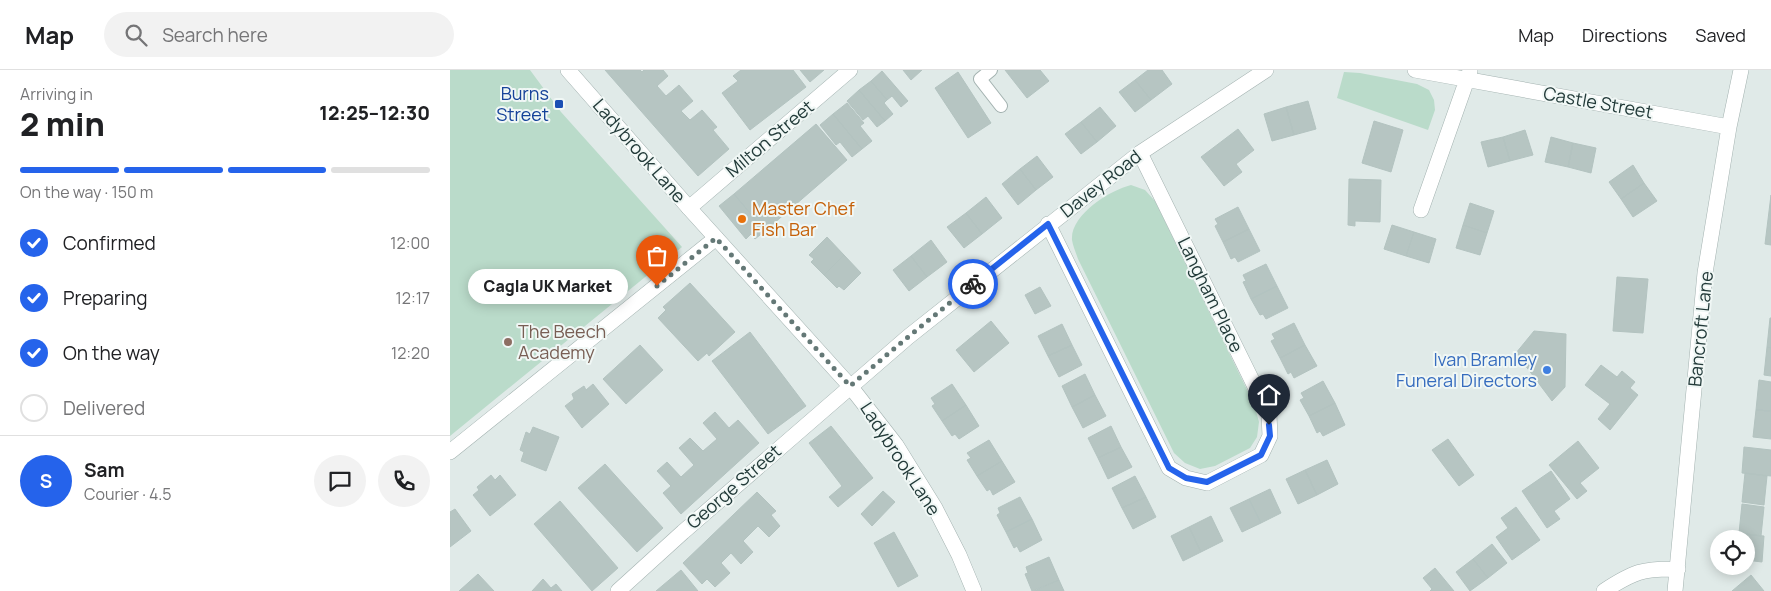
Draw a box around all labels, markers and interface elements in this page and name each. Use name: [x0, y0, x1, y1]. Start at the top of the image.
search box: [104, 12, 454, 57]
text: Map: [25, 18, 74, 51]
icon: search: [122, 21, 150, 49]
text: Search here: [162, 22, 268, 48]
text: Map: [1518, 23, 1554, 47]
text: Directions: [1582, 23, 1667, 47]
text: Saved: [1695, 23, 1746, 47]
place label: Burns Street: [496, 81, 549, 126]
street label: Castle Street: [1542, 81, 1655, 123]
text: Arriving in: [20, 83, 93, 105]
street label: Ladybrook Lane: [588, 93, 692, 207]
street label: Milton Street: [720, 94, 819, 182]
marker: Burns Street: [553, 98, 565, 110]
text: 12:25–12:30: [319, 100, 430, 126]
text: 2 min: [20, 102, 105, 146]
street label: Davey Road: [1055, 144, 1146, 222]
text: On the way · 150 m: [20, 181, 153, 203]
place label: Master Chef Fish Bar: [752, 196, 855, 241]
marker: Master Chef Fish Bar: [736, 213, 748, 225]
icon: check: [20, 229, 48, 257]
text: Confirmed: [63, 230, 156, 256]
text: 12:00: [390, 232, 430, 254]
street label: Langham Place: [1173, 233, 1249, 356]
pin: [636, 235, 678, 286]
icon: bag: [643, 242, 671, 270]
courier: [948, 259, 998, 309]
callout: Cagla UK Market: [467, 268, 627, 304]
icon: bike: [959, 270, 987, 298]
street label: Bancroft Lane: [1682, 270, 1718, 388]
text: Cagla UK Market: [484, 275, 612, 297]
icon: check: [20, 284, 48, 312]
text: Preparing: [63, 285, 148, 311]
text: 12:17: [396, 287, 430, 309]
place label: The Beech Academy: [518, 319, 606, 364]
marker: The Beech Academy: [502, 336, 514, 348]
icon: check: [20, 339, 48, 367]
text: On the way: [63, 340, 160, 366]
text: 12:20: [391, 342, 430, 364]
place label: Ivan Bramley Funeral Directors: [1396, 347, 1537, 392]
marker: Ivan Bramley Funeral Directors: [1541, 364, 1553, 376]
pin: [1248, 374, 1290, 425]
icon: home: [1255, 381, 1283, 409]
text: Delivered: [63, 395, 145, 421]
street label: Ladybrook Lane: [855, 397, 946, 520]
street label: George Street: [681, 439, 786, 534]
button: chat: [314, 455, 366, 507]
button: phone: [378, 455, 430, 507]
text: Sam: [84, 457, 125, 483]
text: S: [40, 468, 52, 494]
text: Courier · 4.5: [84, 483, 171, 505]
map controls: [1710, 530, 1755, 575]
button: locate: [1710, 530, 1755, 575]

